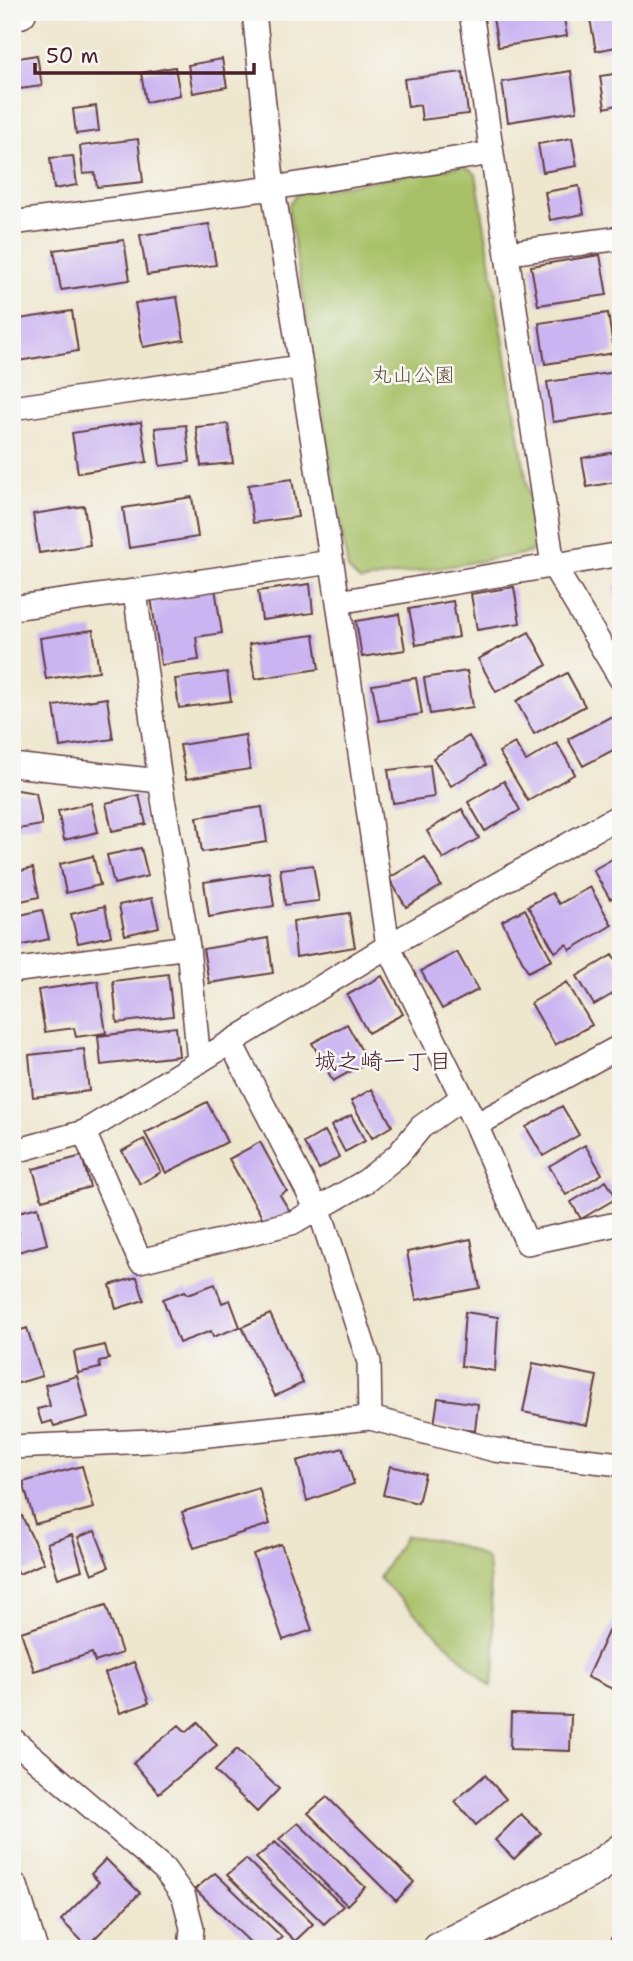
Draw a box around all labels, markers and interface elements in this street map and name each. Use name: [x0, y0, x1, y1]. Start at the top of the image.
scale bar: [35, 32, 254, 76]
text: 50 m: [46, 42, 99, 70]
park label: 丸山公園: [371, 361, 455, 389]
district label: 城之崎一丁目: [314, 1046, 452, 1076]

